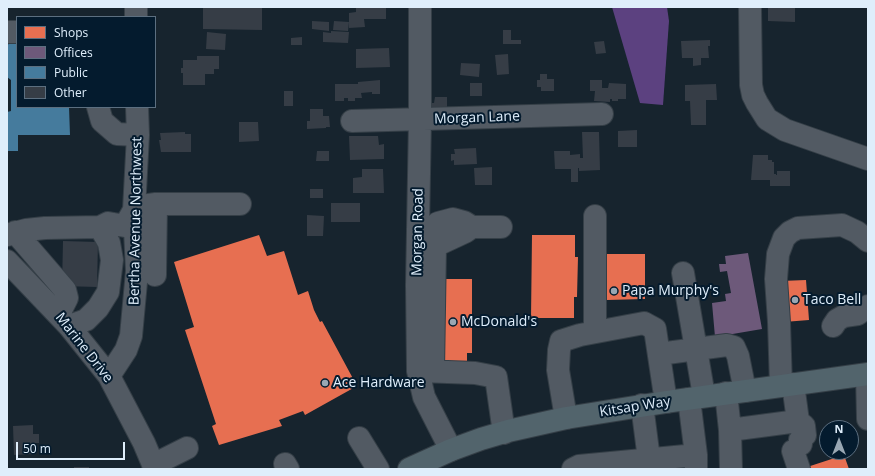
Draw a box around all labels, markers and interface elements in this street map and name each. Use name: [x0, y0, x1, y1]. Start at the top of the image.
legend: [16, 16, 156, 108]
text: Shops: [54, 24, 88, 41]
text: Offices: [54, 44, 93, 61]
text: Public: [54, 64, 88, 81]
text: Other: [54, 84, 87, 101]
street label: Morgan Lane: [434, 108, 520, 128]
street label: Bertha Avenue Northwest: [126, 137, 146, 305]
street label: Morgan Road: [409, 188, 427, 276]
place label: Papa Murphy's: [622, 283, 719, 299]
marker: Papa Murphy's: [609, 286, 619, 296]
place label: Taco Bell: [803, 292, 861, 308]
marker: Taco Bell: [790, 295, 800, 305]
street label: Marine Drive: [52, 310, 116, 386]
place label: McDonald's: [461, 314, 537, 330]
marker: McDonald's: [448, 317, 458, 327]
place label: Ace Hardware: [333, 375, 425, 391]
marker: Ace Hardware: [320, 378, 330, 388]
street label: Kitsap Way: [598, 393, 672, 421]
north arrow: [819, 420, 859, 460]
text: N: [835, 421, 843, 436]
scale bar: [18, 434, 127, 460]
text: 50 m: [23, 440, 51, 457]

